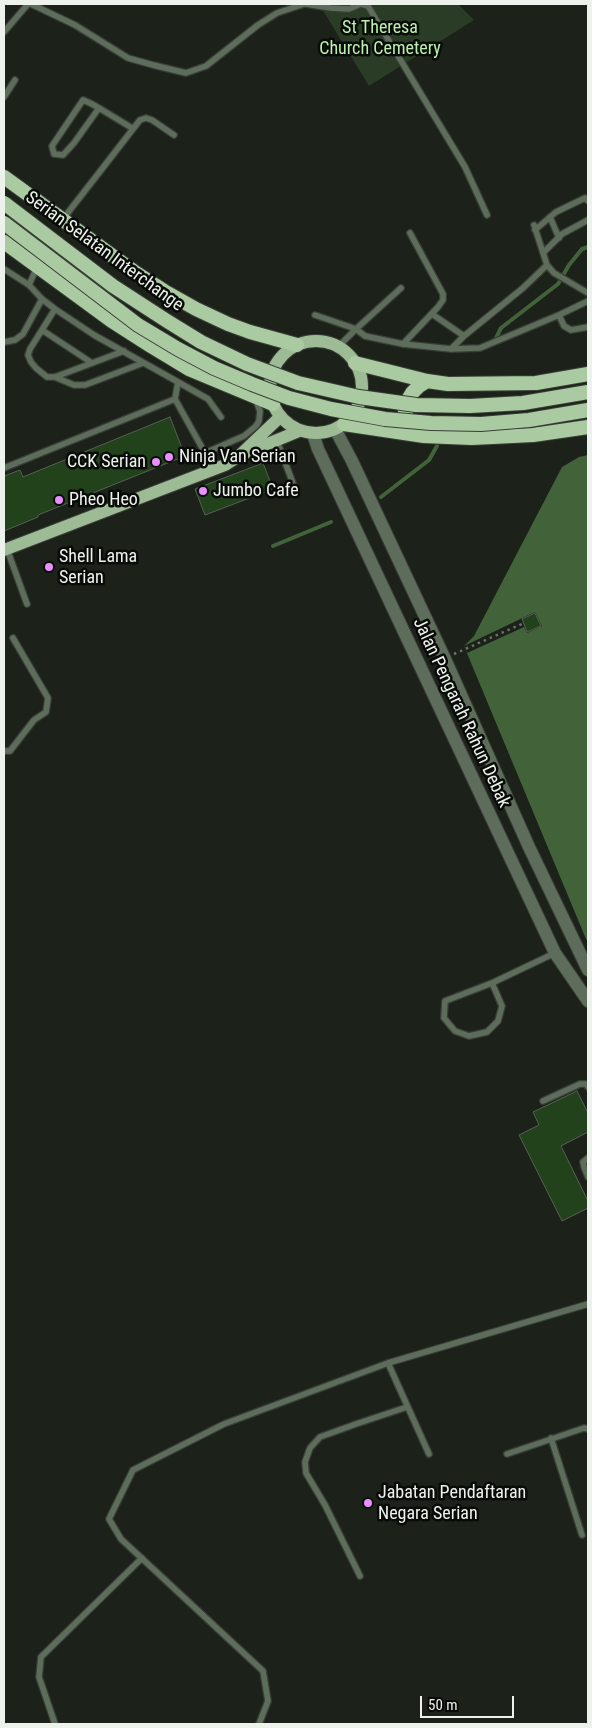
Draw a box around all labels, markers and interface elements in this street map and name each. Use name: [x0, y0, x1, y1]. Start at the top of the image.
park label: St Theresa Church Cemetery: [319, 17, 441, 59]
street label: Serian Selatan Interchange: [21, 187, 187, 317]
place label: Ninja Van Serian: [179, 446, 296, 468]
place label: CCK Serian: [67, 451, 146, 473]
marker: Ninja Van Serian: [163, 451, 175, 463]
marker: CCK Serian: [150, 456, 162, 468]
place label: Jumbo Cafe: [213, 480, 299, 502]
marker: Jumbo Cafe: [197, 485, 209, 497]
place label: Pheo Heo: [69, 489, 138, 511]
marker: Pheo Heo: [53, 494, 65, 506]
place label: Shell Lama Serian: [59, 546, 137, 588]
marker: Shell Lama Serian: [43, 561, 55, 573]
street label: Jalan Pengarah Rahun Debak: [408, 615, 514, 811]
place label: Jabatan Pendaftaran Negara Serian: [378, 1482, 526, 1525]
marker: Jabatan Pendaftaran Negara Serian: [362, 1497, 374, 1509]
scale bar: [422, 1686, 516, 1718]
text: 50 m: [428, 1696, 458, 1714]

